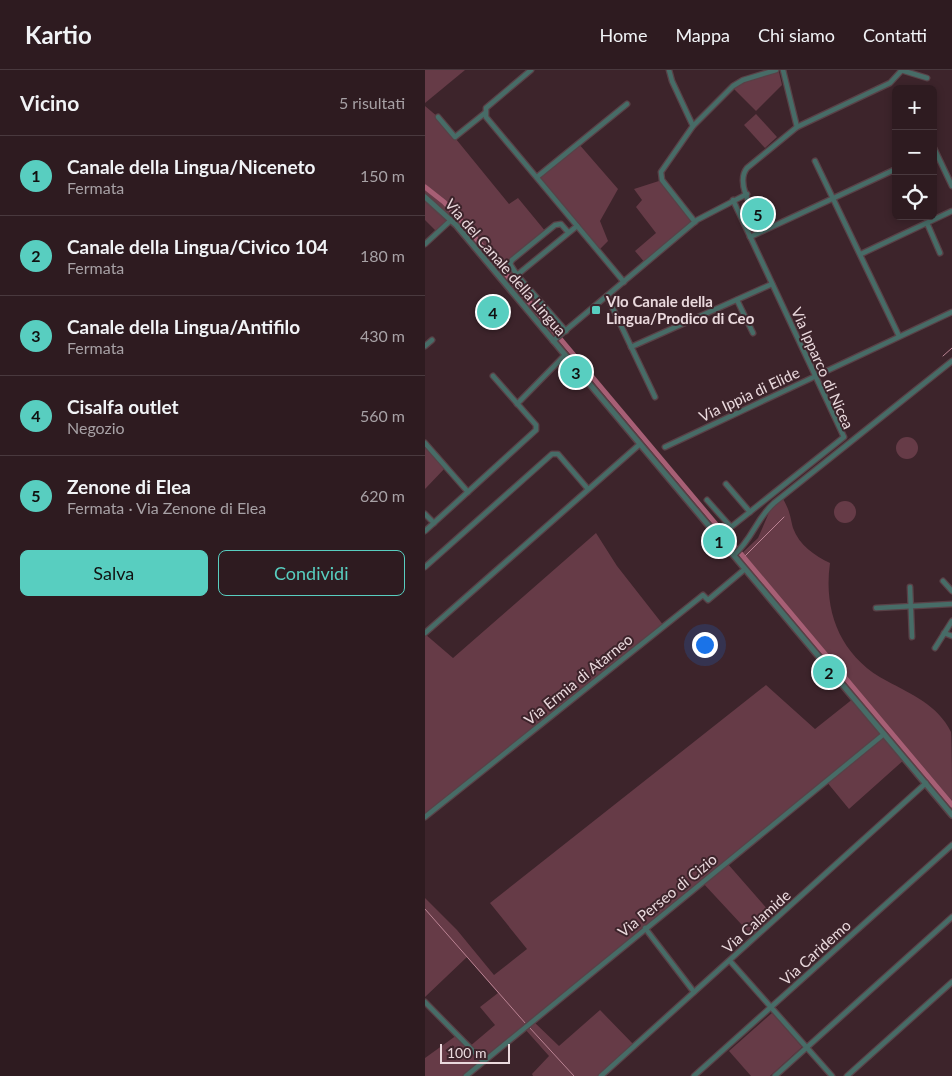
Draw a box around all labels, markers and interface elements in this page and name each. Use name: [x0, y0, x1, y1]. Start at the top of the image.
text: Kartio: [25, 20, 92, 49]
text: Home: [599, 24, 647, 46]
text: Mappa: [675, 24, 730, 46]
text: Chi siamo: [758, 24, 835, 46]
text: Contatti: [863, 24, 927, 46]
map controls: [892, 85, 937, 220]
button: +: [892, 85, 937, 130]
text: Vicino: [20, 90, 79, 115]
text: 5 risultati: [339, 93, 405, 112]
button: −: [892, 130, 937, 175]
text: Canale della Lingua/Niceneto: [67, 155, 315, 178]
text: 1: [31, 166, 41, 185]
text: 150 m: [360, 166, 405, 185]
button: locate: [892, 175, 937, 220]
text: Fermata: [67, 178, 124, 197]
street label: Via del Canale della Lingua: [442, 195, 570, 339]
pin: 5: [742, 195, 774, 233]
text: Canale della Lingua/Civico 104: [67, 235, 328, 258]
text: 2: [31, 246, 41, 265]
text: 180 m: [360, 246, 405, 265]
text: Fermata: [67, 258, 124, 277]
place label: Vlo Canale della Lingua/Prodico di Ceo: [605, 292, 755, 327]
pin: 4: [477, 293, 509, 331]
marker: Vlo Canale della Lingua/Prodico di Ceo: [590, 304, 602, 316]
street label: Via Ipparco di Nicea: [788, 304, 858, 432]
text: Canale della Lingua/Antifilo: [67, 315, 300, 338]
text: 3: [31, 326, 41, 345]
text: 430 m: [360, 326, 405, 345]
text: Fermata: [67, 338, 124, 357]
pin: 3: [560, 353, 592, 391]
street label: Via Ippia di Elide: [696, 363, 802, 425]
text: Cisalfa outlet: [67, 395, 179, 418]
text: 4: [31, 406, 41, 425]
text: 560 m: [360, 406, 405, 425]
text: Negozio: [67, 418, 125, 437]
text: Zenone di Elea: [67, 475, 191, 498]
text: 5: [31, 486, 41, 505]
text: 620 m: [360, 486, 405, 505]
text: Fermata · Via Zenone di Elea: [67, 498, 266, 517]
pin: 1: [703, 522, 735, 560]
button: Salva: [20, 550, 208, 596]
button: Condividi: [218, 550, 405, 596]
street label: Via Ermia di Atarneo: [520, 630, 636, 728]
your location: [692, 632, 718, 658]
pin: 2: [813, 653, 845, 691]
street label: Via Perseo di Cizio: [614, 850, 720, 940]
street label: Via Calamide: [718, 886, 794, 956]
street label: Via Caridemo: [776, 916, 854, 988]
scale bar: [440, 1041, 510, 1064]
text: 100 m: [447, 1044, 486, 1061]

